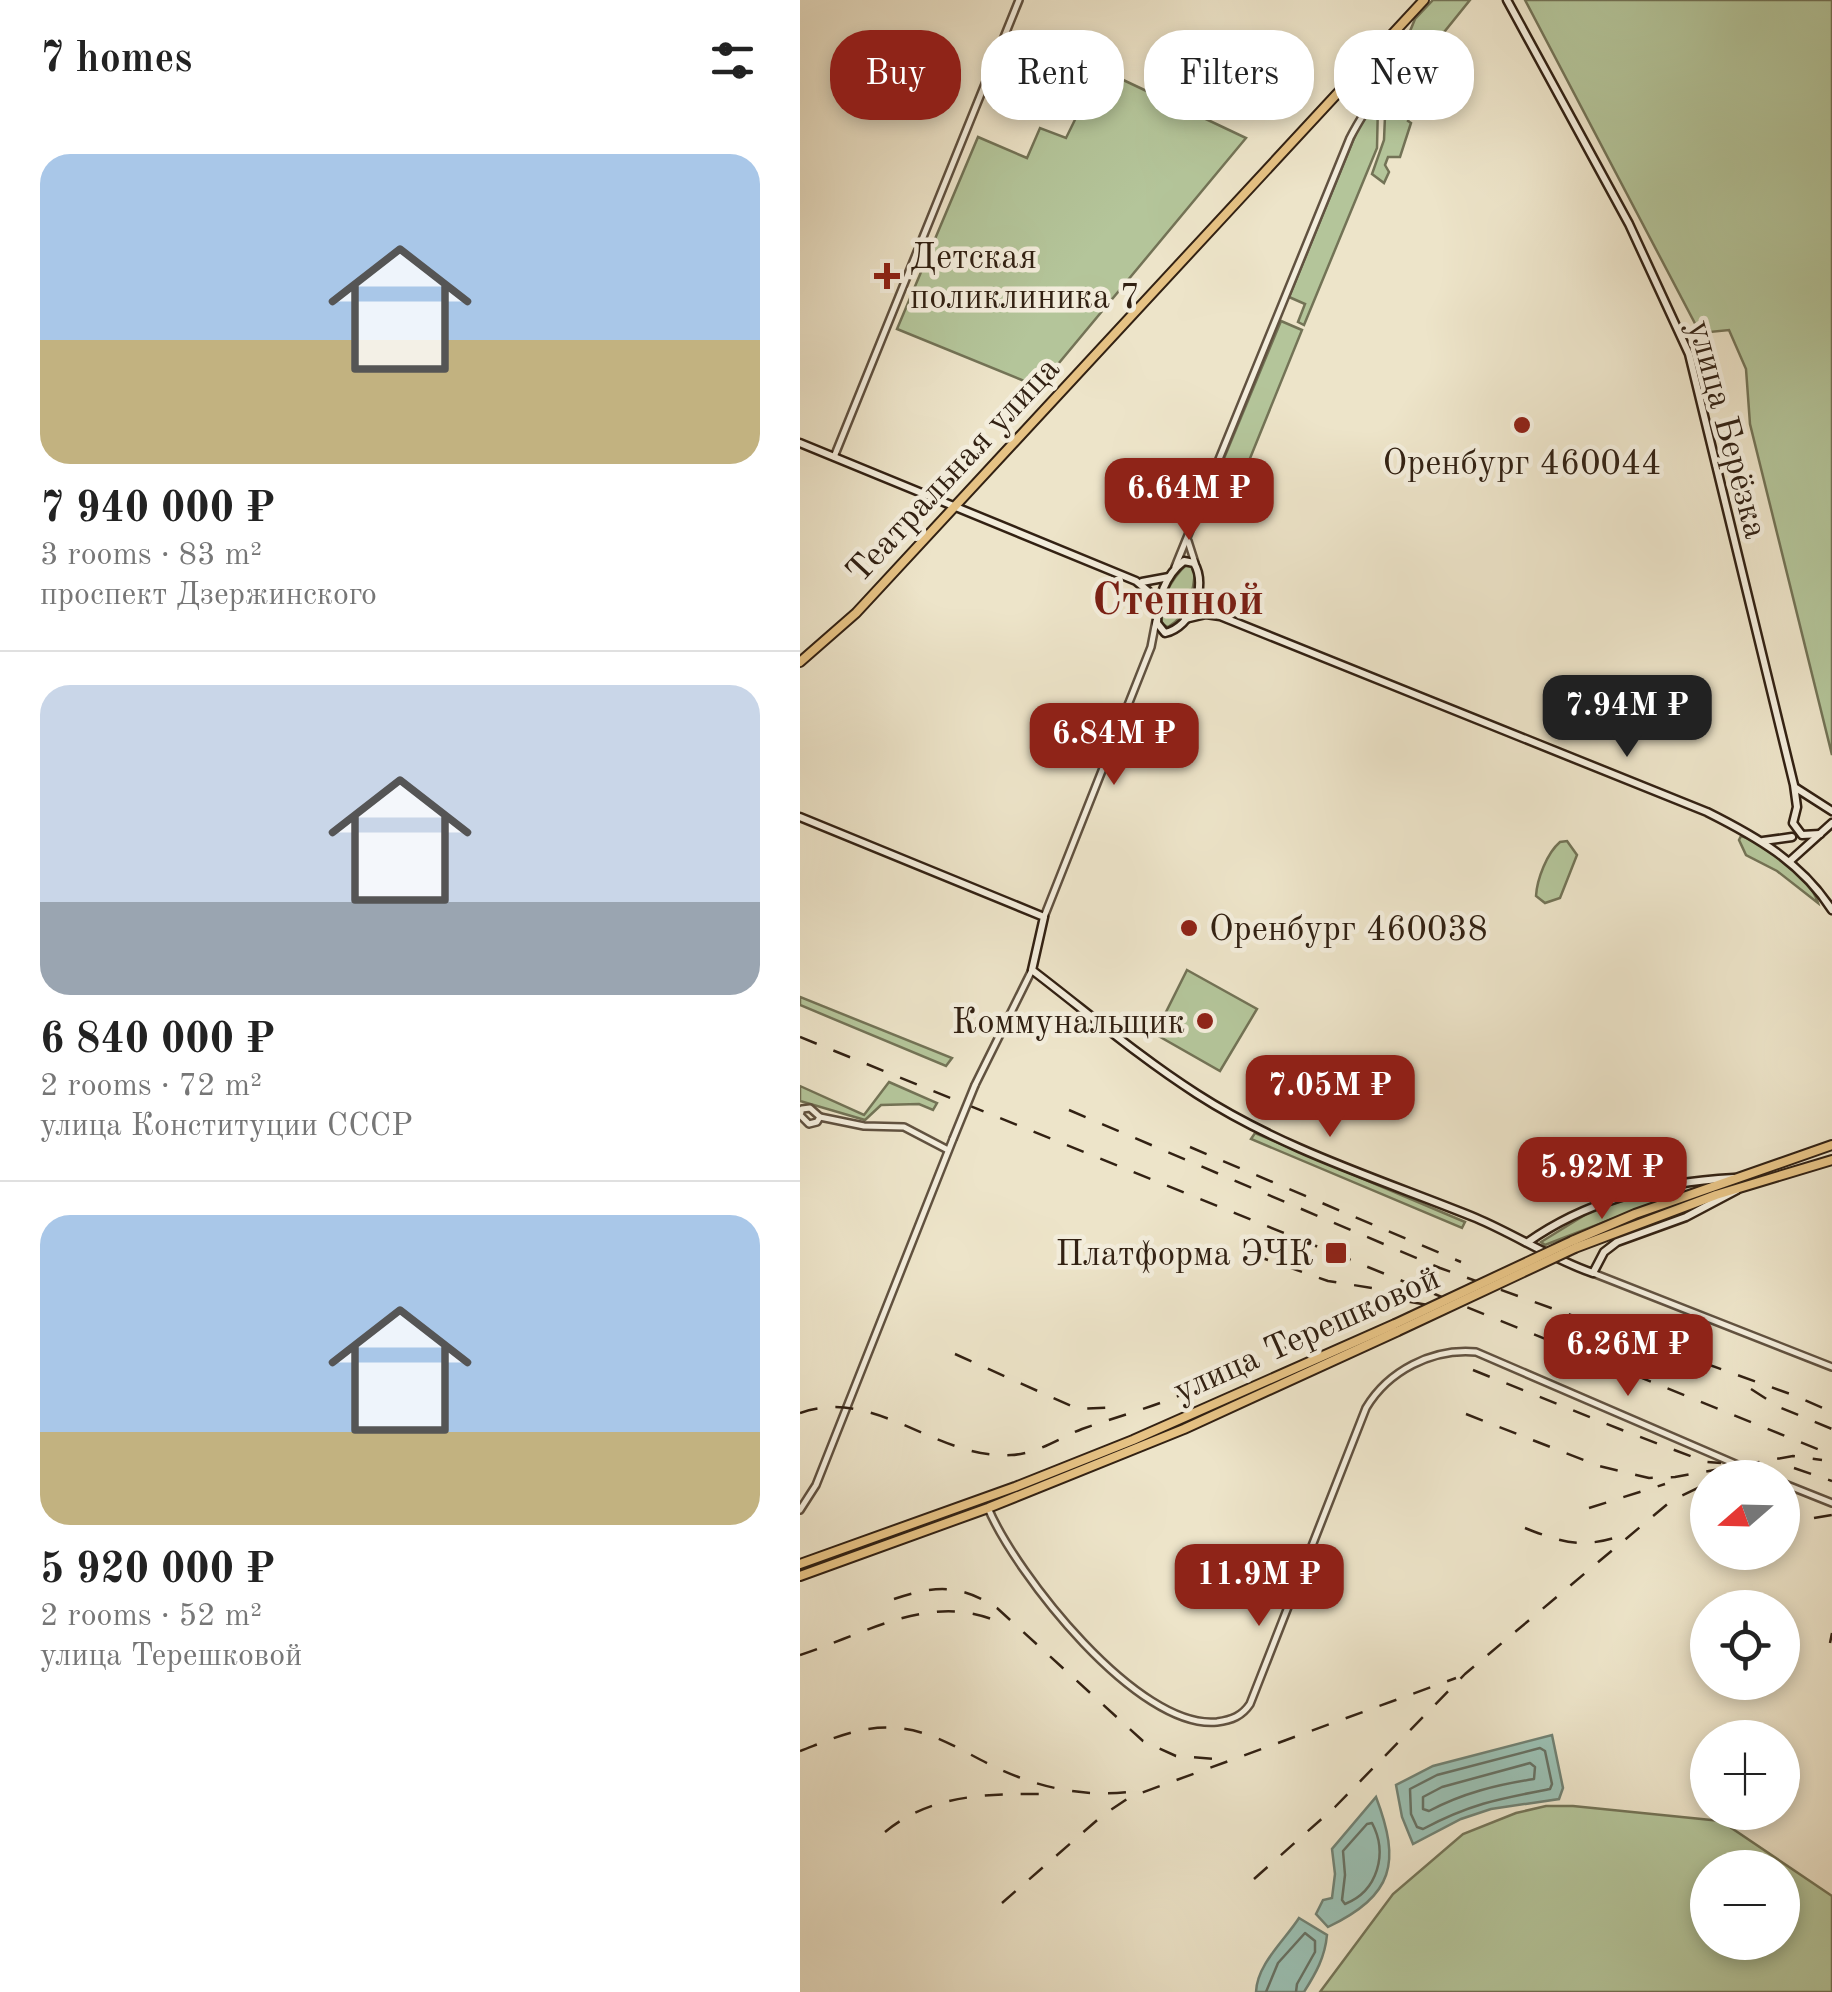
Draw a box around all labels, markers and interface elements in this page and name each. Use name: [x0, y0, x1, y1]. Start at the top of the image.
chip: Buy: [830, 30, 961, 120]
chip: Rent: [981, 30, 1124, 120]
chip: Filters: [1144, 30, 1314, 120]
chip: New: [1334, 30, 1474, 120]
icon: filters: [705, 33, 760, 88]
text: 7 homes: [40, 39, 192, 81]
icon: home: [310, 219, 490, 399]
place label: Детская поликлиника 7: [910, 241, 1140, 316]
marker: Детская поликлиника 7: [874, 263, 900, 289]
street label: улица Берёзка: [1681, 317, 1773, 543]
street label: Театральная улица: [841, 351, 1067, 590]
marker: Оренбург 460044: [1511, 414, 1533, 436]
place label: Оренбург 460044: [1383, 447, 1661, 482]
pin: 6.64M ₽: [1097, 458, 1281, 543]
text: 6.64M ₽: [1127, 474, 1251, 506]
text: 7 940 000 ₽: [40, 489, 275, 531]
text: 3 rooms · 83 m²: [40, 540, 262, 572]
text: проспект Дзержинского: [40, 580, 377, 612]
district label: Степной: [1092, 580, 1264, 625]
pin: 7.94M ₽: [1535, 675, 1719, 760]
text: 7.94M ₽: [1565, 691, 1689, 723]
pin: 6.84M ₽: [1022, 703, 1206, 788]
text: 6.84M ₽: [1052, 719, 1176, 751]
icon: home: [310, 750, 490, 930]
place label: Оренбург 460038: [1209, 913, 1488, 948]
marker: Оренбург 460038: [1178, 917, 1200, 939]
place label: Коммунальщик: [952, 1006, 1185, 1041]
marker: Коммунальщик: [1194, 1010, 1216, 1032]
text: 6 840 000 ₽: [40, 1020, 275, 1062]
pin: 7.05M ₽: [1238, 1055, 1422, 1140]
text: 2 rooms · 72 m²: [40, 1071, 262, 1103]
text: 7.05M ₽: [1268, 1071, 1392, 1103]
text: улица Конституции СССР: [40, 1111, 413, 1143]
pin: 5.92M ₽: [1510, 1137, 1694, 1222]
text: 5.92M ₽: [1540, 1153, 1664, 1185]
place label: Платформа ЭЧК: [1055, 1238, 1314, 1274]
marker: Платформа ЭЧК: [1323, 1240, 1349, 1266]
street label: улица Терешковой: [1169, 1261, 1445, 1410]
icon: home: [310, 1280, 490, 1460]
pin: 6.26M ₽: [1536, 1314, 1720, 1399]
text: 6.26M ₽: [1566, 1330, 1690, 1362]
north arrow: [1690, 1460, 1800, 1570]
map controls: [1690, 1460, 1800, 1960]
pin: 11.9M ₽: [1167, 1544, 1351, 1629]
text: 5 920 000 ₽: [40, 1550, 275, 1592]
text: 11.9M ₽: [1197, 1560, 1321, 1592]
button: locate: [1690, 1590, 1800, 1700]
text: 2 rooms · 52 m²: [40, 1601, 262, 1633]
text: улица Терешковой: [40, 1641, 302, 1673]
button: +: [1690, 1720, 1800, 1830]
button: −: [1690, 1850, 1800, 1960]

